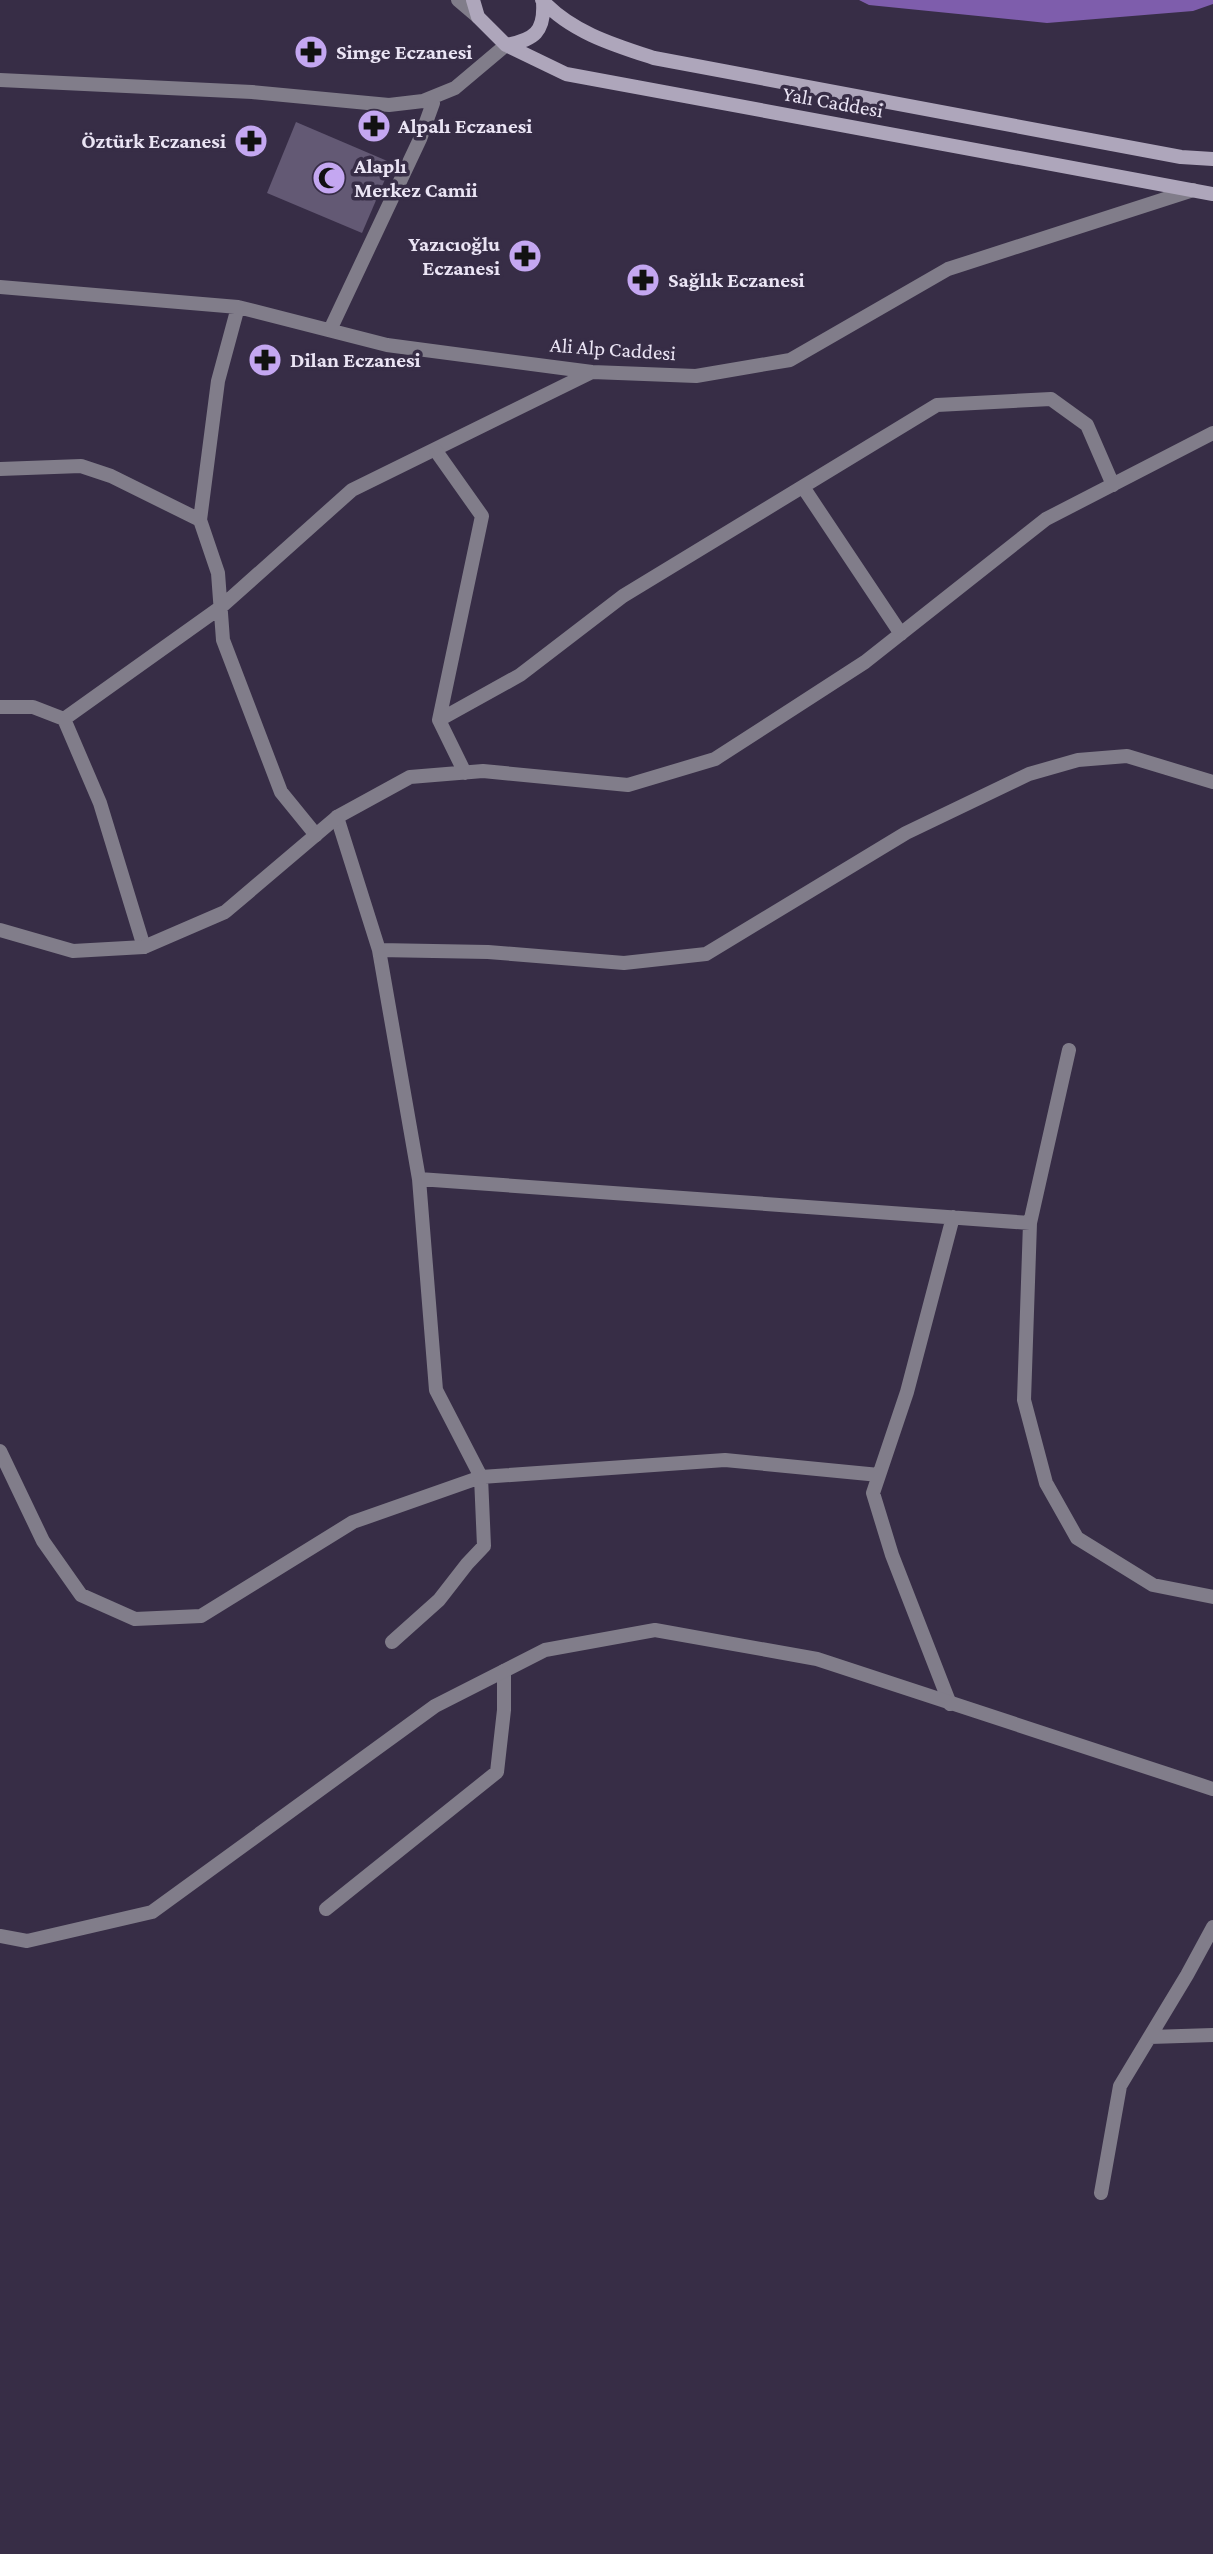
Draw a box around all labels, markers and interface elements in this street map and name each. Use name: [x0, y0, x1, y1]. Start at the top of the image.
pharmacy icon: Simge Eczanesi: [292, 33, 330, 71]
place label: Simge Eczanesi: [336, 40, 472, 64]
street label: Yalı Caddesi: [781, 81, 886, 123]
pharmacy icon: Alpalı Eczanesi: [355, 107, 393, 145]
place label: Alpalı Eczanesi: [397, 114, 532, 138]
pharmacy icon: Öztürk Eczanesi: [232, 122, 270, 160]
place label: Öztürk Eczanesi: [81, 129, 226, 153]
place label: Alaplı Merkez Camii: [353, 154, 478, 202]
mosque icon: Alaplı Merkez Camii: [310, 159, 348, 197]
place label: Yazıcıoğlu Eczanesi: [408, 232, 500, 280]
pharmacy icon: Yazıcıoğlu Eczanesi: [506, 237, 544, 275]
pharmacy icon: Sağlık Eczanesi: [624, 261, 662, 299]
place label: Sağlık Eczanesi: [668, 268, 805, 292]
street label: Ali Alp Caddesi: [549, 333, 677, 365]
pharmacy icon: Dilan Eczanesi: [246, 341, 284, 379]
place label: Dilan Eczanesi: [290, 348, 421, 372]

